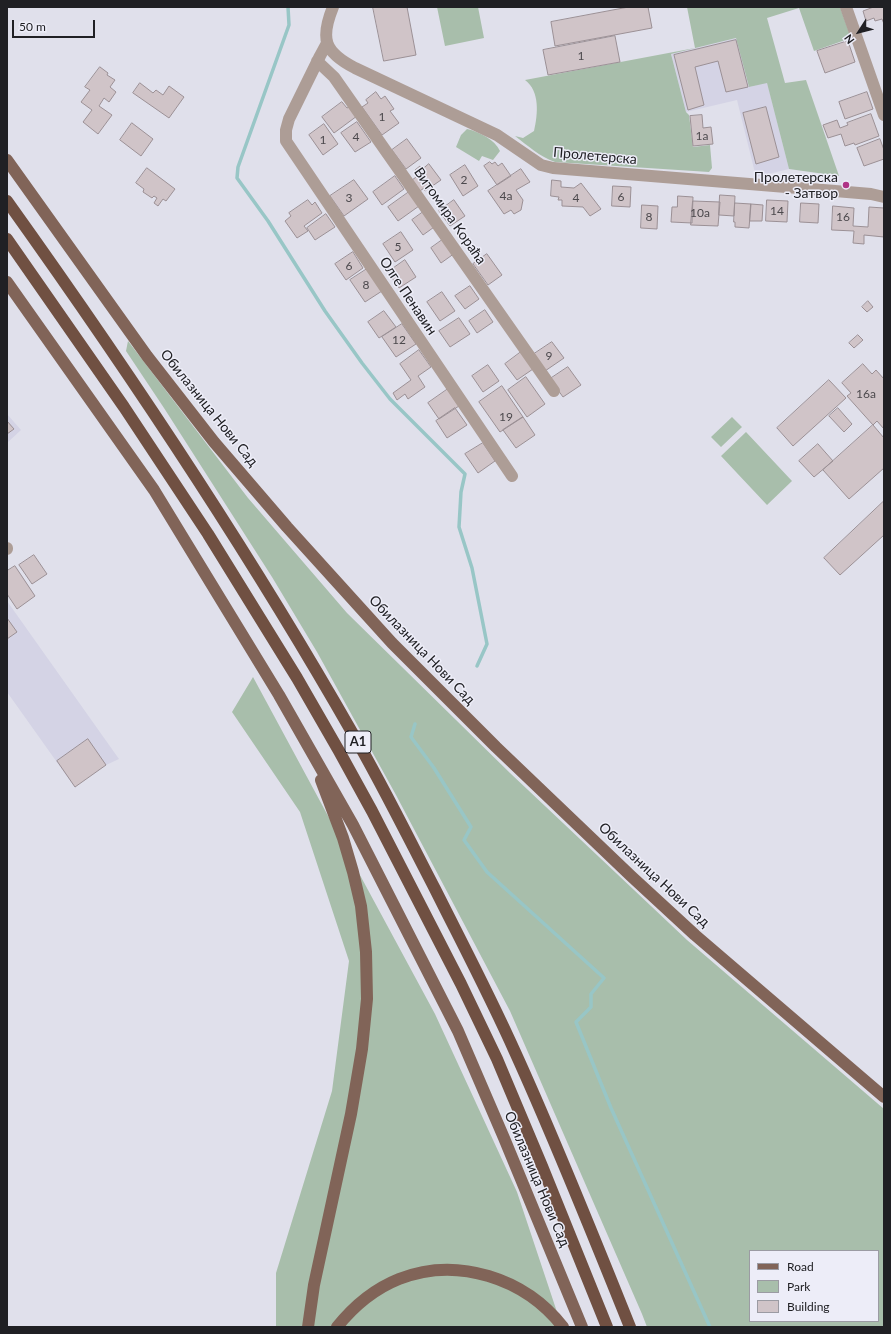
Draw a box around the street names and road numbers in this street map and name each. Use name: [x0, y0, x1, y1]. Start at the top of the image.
street label: Пролетерска: [552, 144, 638, 168]
street label: Витомира Кораћа: [410, 164, 490, 268]
street label: Олге Пенавин: [376, 254, 440, 338]
street label: Обилазница Нови Сад: [157, 346, 261, 470]
street label: Обилазница Нови Сад: [365, 592, 479, 708]
road number: A1: [345, 731, 371, 753]
street label: Обилазница Нови Сад: [595, 819, 713, 931]
street label: Обилазница Нови Сад: [501, 1109, 573, 1249]

